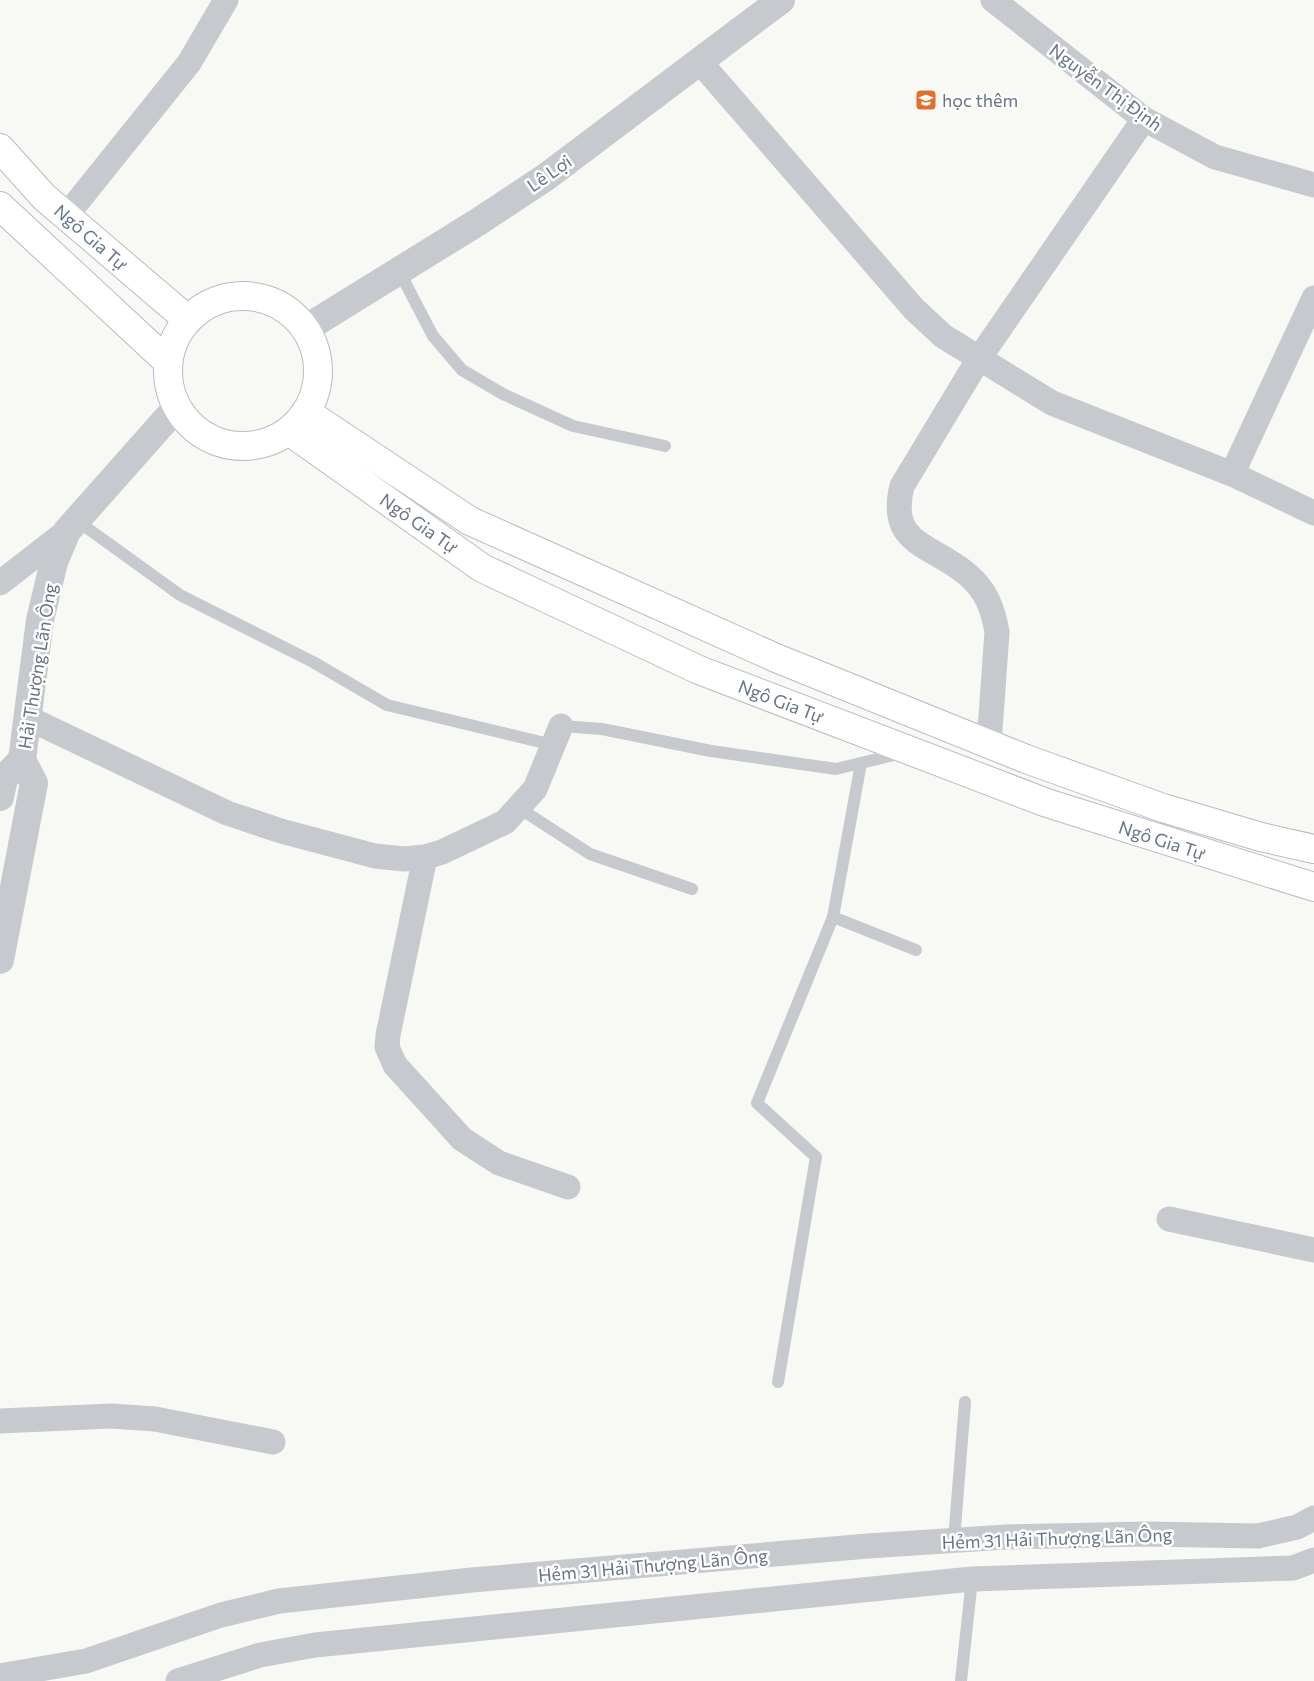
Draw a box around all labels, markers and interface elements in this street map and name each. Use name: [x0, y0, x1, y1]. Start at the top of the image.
street label: Nguyễn Thị Định: [1045, 39, 1167, 135]
school or university icon: học thêm: [914, 88, 938, 112]
place label: học thêm: [942, 89, 1018, 111]
street label: Lê Lợi: [522, 150, 576, 196]
street label: Ngô Gia Tự: [50, 199, 132, 275]
street label: Ngô Gia Tự: [376, 488, 462, 558]
street label: Hải Thượng Lãn Ông: [13, 581, 61, 750]
street label: Ngô Gia Tự: [735, 675, 827, 728]
street label: Ngô Gia Tự: [1116, 816, 1208, 864]
street label: Hẻm 31 Hải Thượng Lãn Ông: [941, 1523, 1173, 1553]
street label: Hẻm 31 Hải Thượng Lãn Ông: [537, 1544, 769, 1586]

